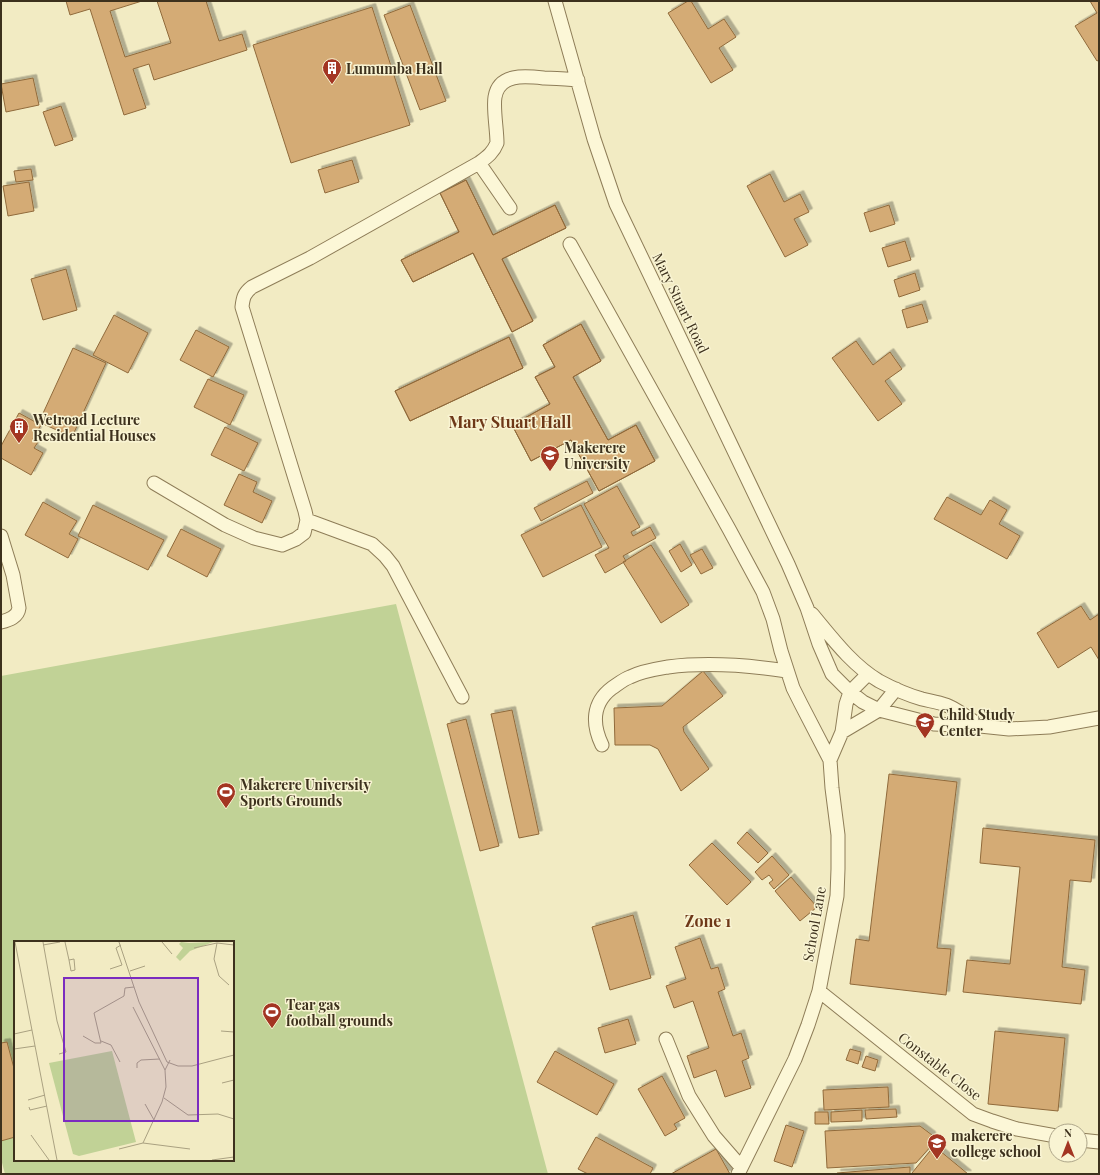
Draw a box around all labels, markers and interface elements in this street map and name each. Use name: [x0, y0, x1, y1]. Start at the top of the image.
building icon: Lumumba Hall: [321, 57, 343, 85]
place label: Lumumba Hall: [346, 59, 443, 78]
street label: Mary Stuart Road: [648, 250, 714, 356]
place label: Wetroad Lecture Residential Houses: [32, 410, 156, 445]
district label: Mary Stuart Hall: [449, 411, 571, 432]
building icon: Wetroad Lecture Residential Houses: [8, 416, 30, 444]
place label: Makerere University: [564, 438, 631, 473]
school or university icon: Makerere University: [539, 444, 561, 472]
place label: Child Study Center: [939, 705, 1016, 740]
school or university icon: Child Study Center: [914, 711, 936, 739]
place label: Makerere University Sports Grounds: [240, 775, 372, 810]
sports icon: Makerere University Sports Grounds: [215, 781, 237, 809]
street label: School Lane: [798, 885, 830, 963]
district label: Zone 1: [685, 910, 731, 931]
inset map: [14, 941, 234, 1161]
place label: Tear gas football grounds: [286, 995, 393, 1030]
sports icon: Tear gas football grounds: [261, 1001, 283, 1029]
street label: Constable Close: [895, 1028, 985, 1104]
north arrow: [1048, 1123, 1088, 1163]
text: N: [1064, 1125, 1072, 1140]
place label: makerere college school: [951, 1126, 1042, 1161]
school or university icon: makerere college school: [926, 1132, 948, 1160]

